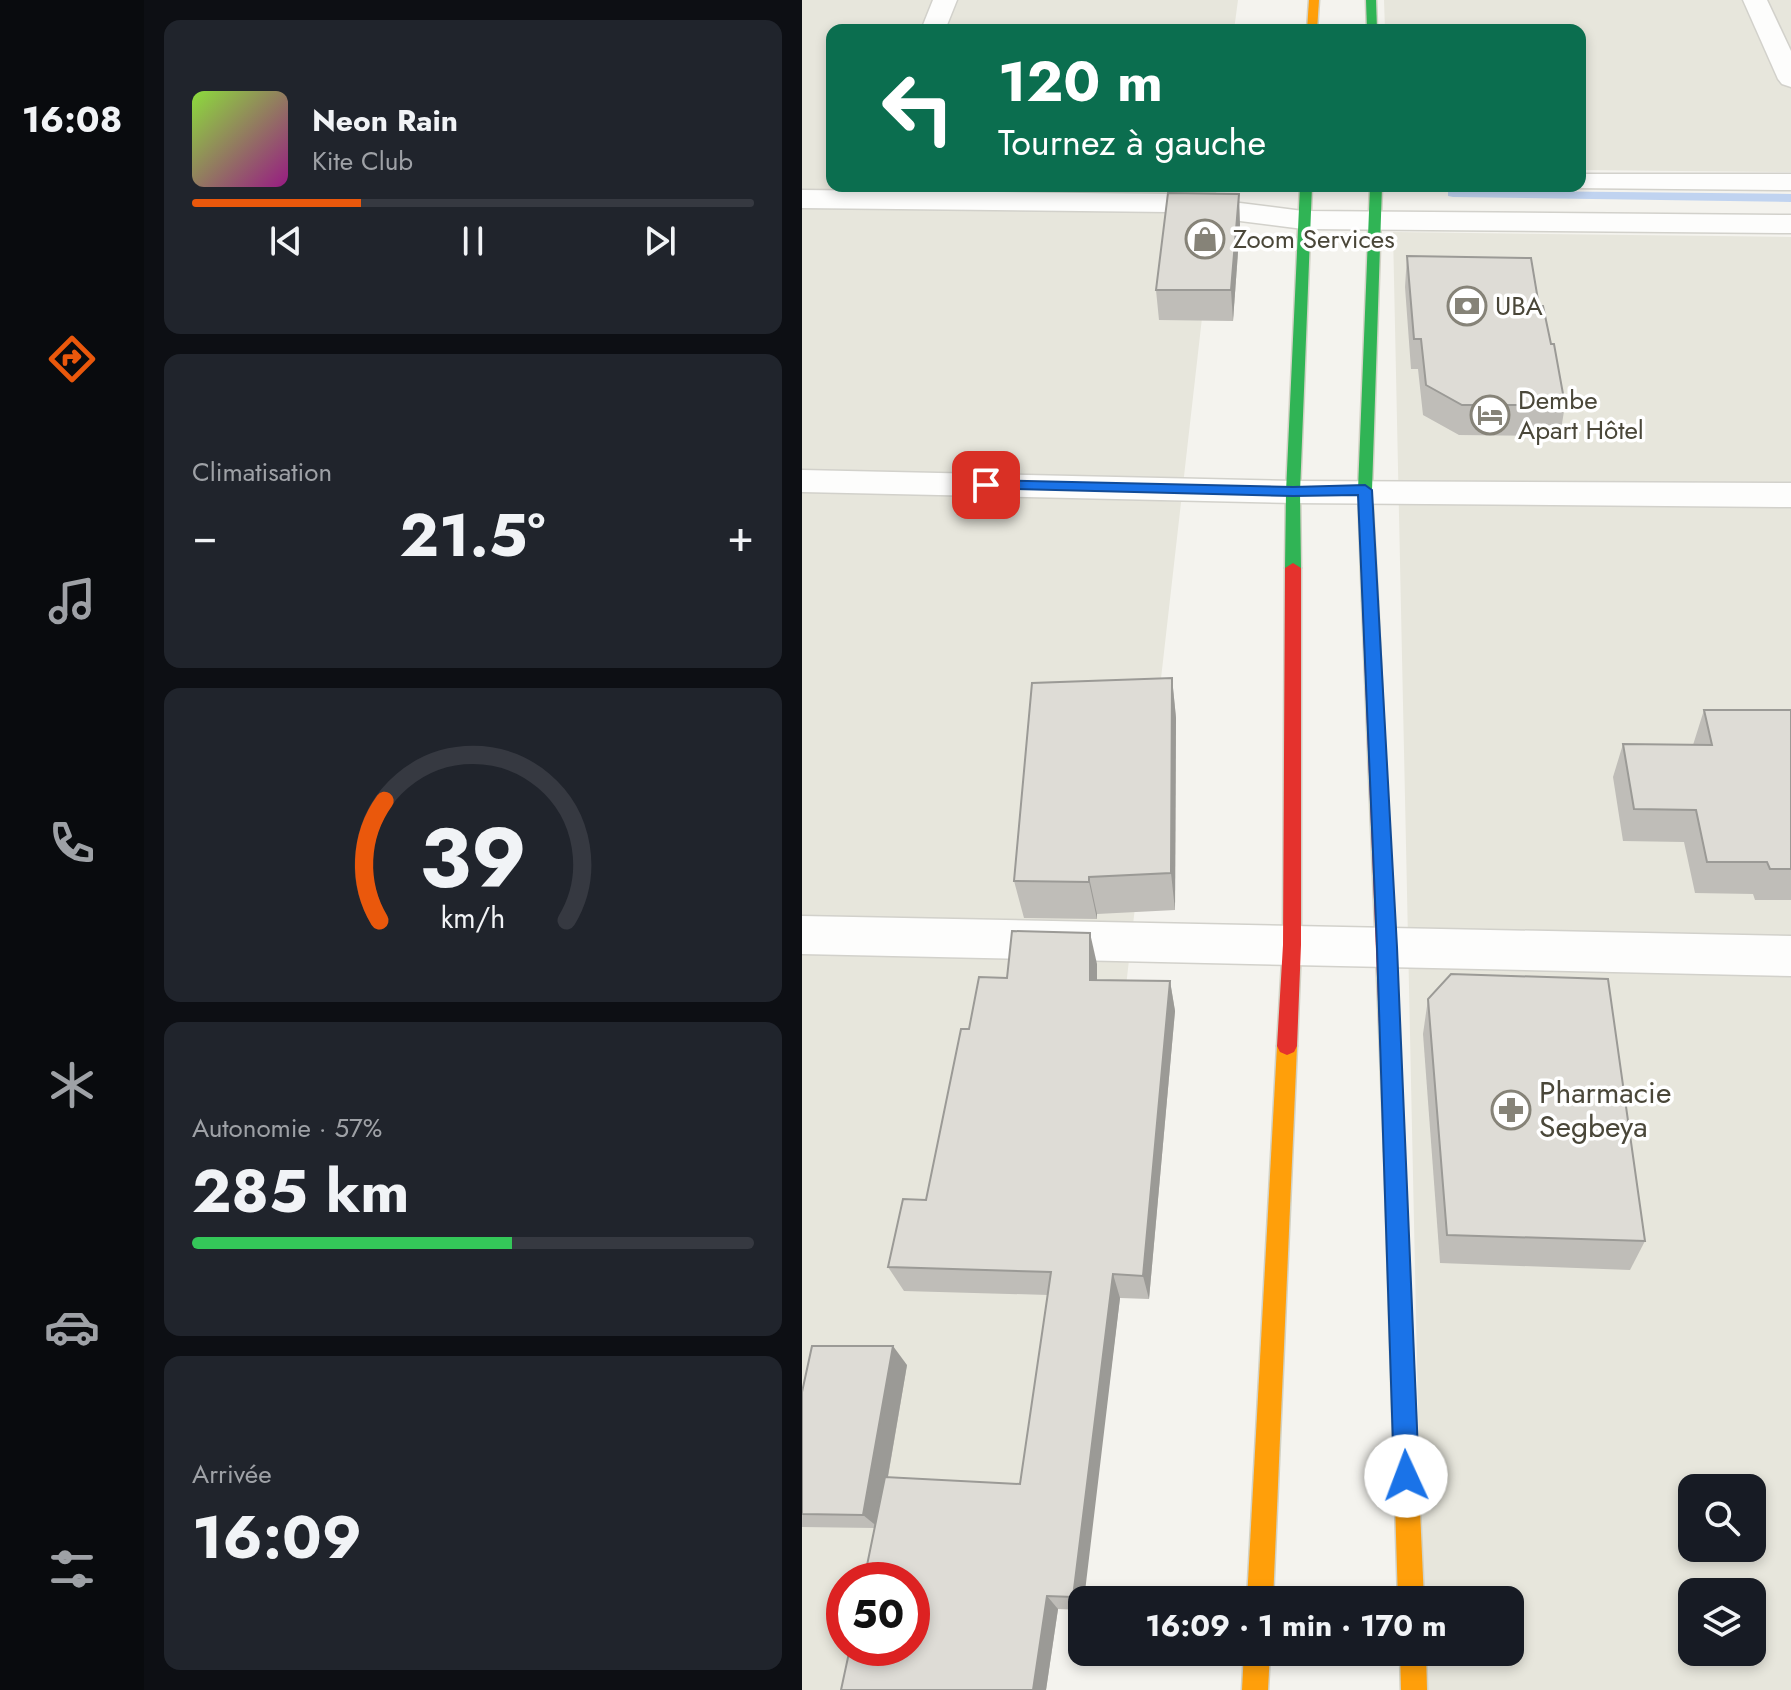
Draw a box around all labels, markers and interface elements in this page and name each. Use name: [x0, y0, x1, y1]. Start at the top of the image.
text: 120 m: [998, 41, 1163, 122]
icon: left: [866, 56, 970, 160]
text: 16:08: [22, 93, 122, 145]
text: Neon Rain: [312, 99, 458, 142]
text: Tournez à gauche: [998, 116, 1266, 168]
text: Kite Club: [312, 142, 413, 180]
shop icon: Zoom Services: [1184, 218, 1226, 260]
icon: previous: [264, 219, 308, 263]
icon: pause: [451, 219, 495, 263]
icon: next: [638, 219, 682, 263]
place label: Zoom Services: [1233, 220, 1395, 258]
bank icon: UBA: [1446, 285, 1488, 327]
place label: UBA: [1495, 287, 1543, 325]
icon: directions: [44, 331, 100, 387]
place label: Dembe Apart Hôtel: [1518, 381, 1644, 449]
hotel icon: Dembe Apart Hôtel: [1469, 394, 1511, 436]
pin: [952, 451, 1020, 519]
text: Climatisation: [192, 453, 332, 491]
icon: arrive: [964, 463, 1008, 507]
text: 21.5°: [400, 492, 545, 579]
text: −: [192, 504, 218, 568]
text: +: [727, 504, 754, 568]
icon: music: [44, 573, 100, 629]
text: 39: [419, 798, 527, 918]
icon: phone: [44, 815, 100, 871]
text: km/h: [441, 897, 505, 939]
icon: climate: [44, 1057, 100, 1113]
place label: Pharmacie Segbeya: [1539, 1071, 1671, 1148]
pharmacy icon: Pharmacie Segbeya: [1490, 1089, 1532, 1131]
text: Autonomie · 57%: [192, 1109, 382, 1147]
text: 285 km: [192, 1148, 410, 1235]
icon: car: [44, 1299, 100, 1355]
position arrow: [1364, 1434, 1448, 1518]
text: Arrivée: [192, 1455, 272, 1493]
map controls: [1678, 1474, 1766, 1666]
button: search: [1678, 1474, 1766, 1562]
text: 16:09: [192, 1494, 362, 1581]
icon: filters: [44, 1541, 100, 1597]
speed limit sign: 50: [826, 1562, 930, 1666]
button: layers: [1678, 1578, 1766, 1666]
text: 16:09 · 1 min · 170 m: [1145, 1604, 1447, 1647]

